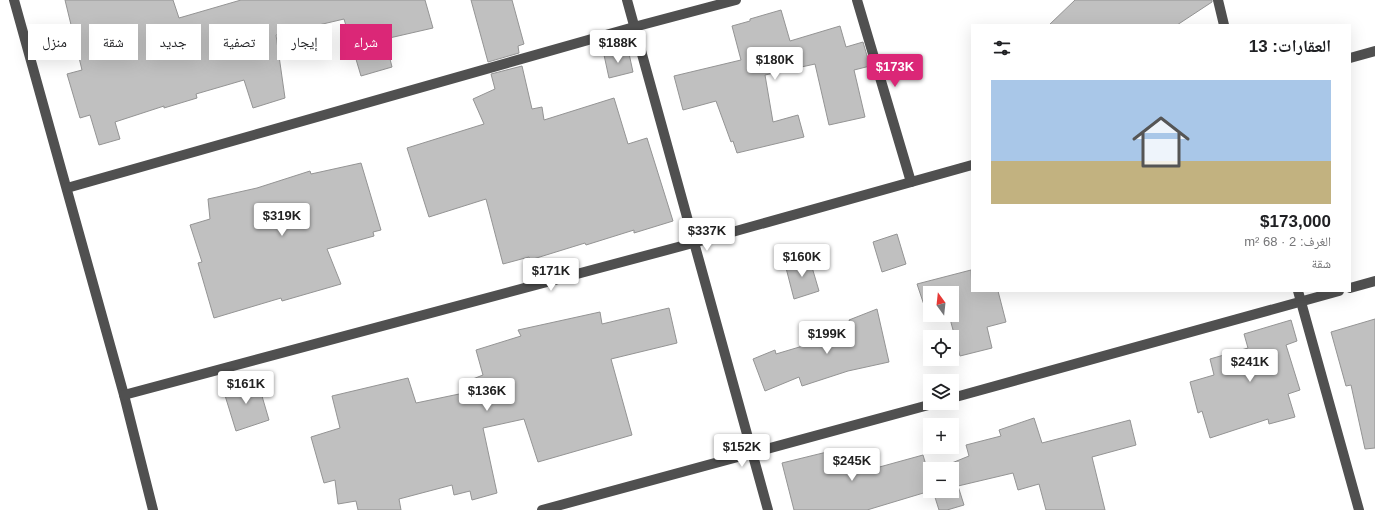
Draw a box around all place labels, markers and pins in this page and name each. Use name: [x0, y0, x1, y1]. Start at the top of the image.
pin: $188K: [590, 30, 646, 64]
pin: $180K: [747, 47, 803, 81]
pin: $173K: [867, 54, 923, 88]
pin: $319K: [254, 203, 310, 237]
pin: $337K: [679, 218, 735, 252]
pin: $160K: [774, 244, 830, 278]
pin: $171K: [523, 258, 579, 292]
pin: $199K: [799, 321, 855, 355]
pin: $241K: [1222, 349, 1278, 383]
pin: $161K: [218, 371, 274, 405]
pin: $136K: [459, 378, 515, 412]
pin: $152K: [714, 434, 770, 468]
pin: $245K: [824, 448, 880, 482]

